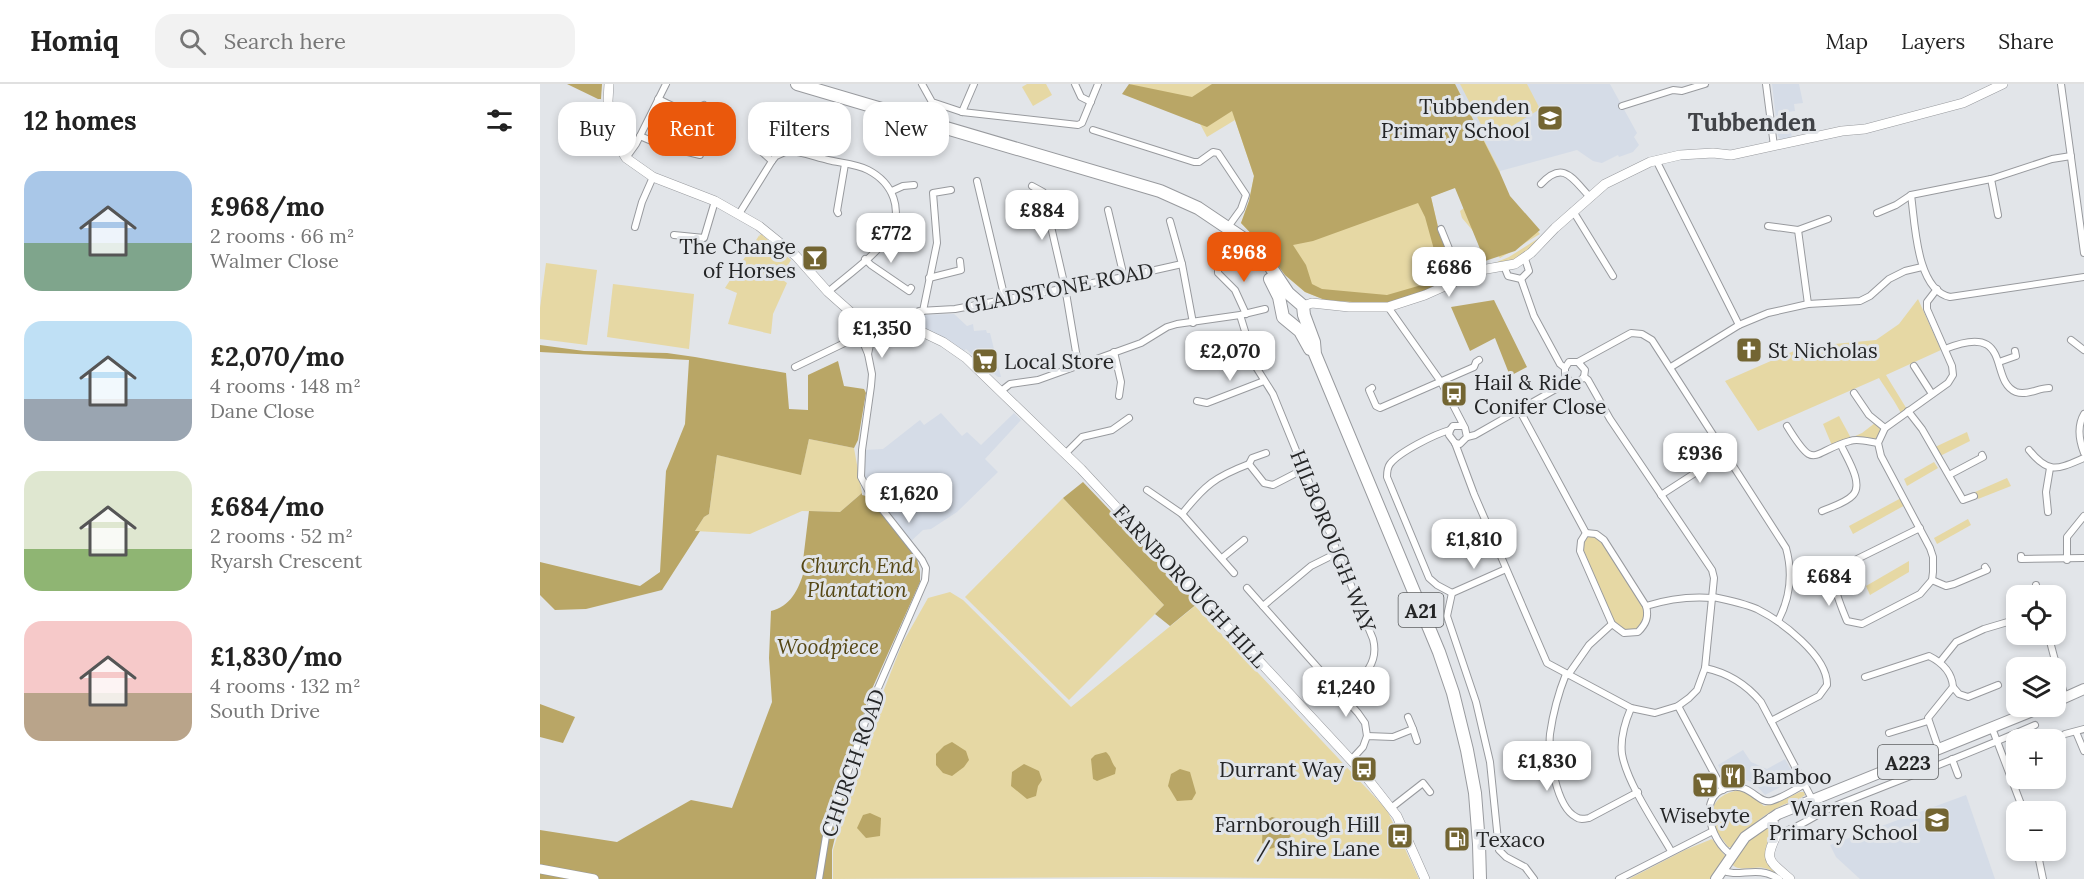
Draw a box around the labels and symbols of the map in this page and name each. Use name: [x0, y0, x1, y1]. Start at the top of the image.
place label: Tubbenden Primary School: [1381, 93, 1530, 144]
school or university icon: Tubbenden Primary School: [1535, 103, 1565, 133]
district label: Tubbenden: [1688, 107, 1816, 138]
pin: £884: [1006, 190, 1078, 241]
pin: £772: [855, 213, 927, 264]
pin: £968: [1208, 232, 1280, 283]
place label: The Change of Horses: [679, 233, 796, 284]
bar icon: The Change of Horses: [800, 243, 830, 273]
pin: £686: [1413, 247, 1485, 298]
street label: GLADSTONE ROAD: [962, 256, 1156, 320]
pin: £1,350: [833, 308, 931, 359]
pin: £2,070: [1181, 331, 1279, 382]
church icon: St Nicholas: [1734, 335, 1764, 365]
place label: St Nicholas: [1768, 337, 1878, 364]
supermarket icon: Local Store: [970, 346, 1000, 376]
place label: Local Store: [1004, 348, 1114, 375]
place label: Hail & Ride Conifer Close: [1474, 369, 1606, 420]
bus stop icon: Hail & Ride Conifer Close: [1439, 379, 1469, 409]
pin: £936: [1664, 433, 1736, 484]
street label: HILBOROUGH WAY: [1284, 446, 1382, 637]
pin: £1,620: [860, 473, 958, 524]
street label: FARNBOROUGH HILL: [1107, 499, 1273, 673]
pin: £1,810: [1425, 519, 1523, 570]
park label: Church End Plantation: [800, 552, 914, 603]
pin: £684: [1793, 556, 1865, 607]
road number: A21: [1398, 593, 1444, 627]
park label: Woodpiece: [777, 633, 879, 660]
pin: £1,240: [1297, 667, 1395, 718]
street label: CHURCH ROAD: [815, 685, 891, 841]
pin: £1,830: [1498, 741, 1596, 792]
road number: A223: [1878, 745, 1938, 779]
bus stop icon: Durrant Way: [1349, 754, 1379, 784]
place label: Durrant Way: [1219, 756, 1344, 783]
restaurant icon: Bamboo: [1718, 761, 1748, 791]
place label: Bamboo: [1752, 763, 1831, 790]
supermarket icon: Wisebyte: [1690, 770, 1720, 800]
place label: Warren Road Primary School: [1769, 795, 1918, 846]
place label: Wisebyte: [1660, 802, 1750, 829]
school or university icon: Warren Road Primary School: [1922, 805, 1952, 835]
place label: Farnborough Hill / Shire Lane: [1215, 811, 1380, 862]
bus stop icon: Farnborough Hill / Shire Lane: [1385, 821, 1415, 851]
fuel station icon: Texaco: [1442, 824, 1472, 854]
place label: Texaco: [1476, 826, 1545, 853]

